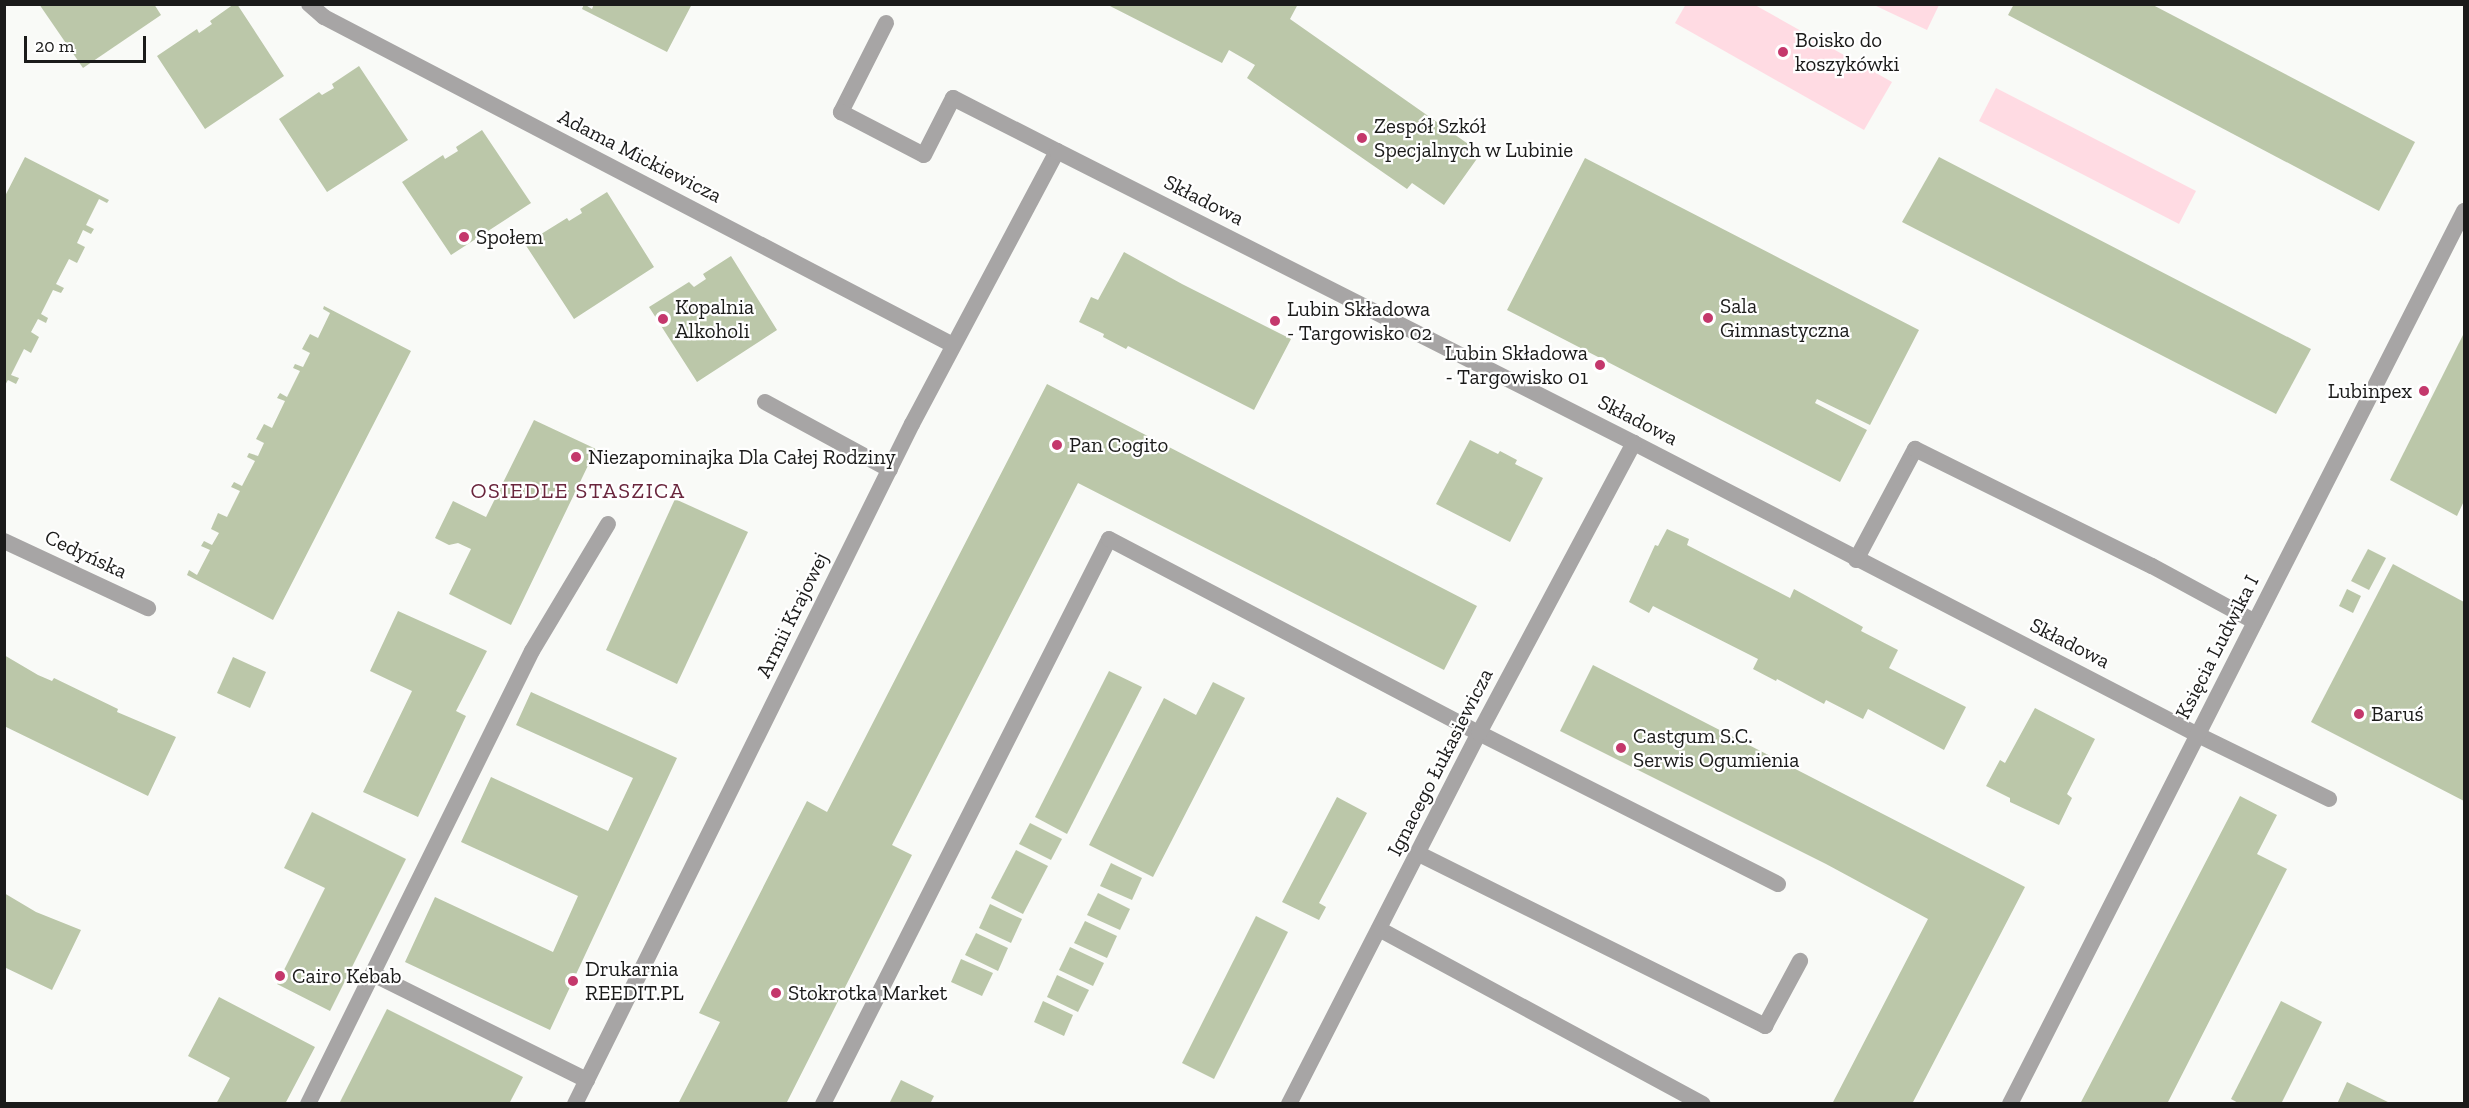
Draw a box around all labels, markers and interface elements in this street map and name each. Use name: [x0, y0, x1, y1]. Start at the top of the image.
scale bar: [27, 24, 148, 62]
place label: Boisko do koszykówki: [1795, 27, 1899, 77]
text: 20 m: [35, 35, 74, 57]
marker: Boisko do koszykówki: [1776, 45, 1790, 59]
street label: Adama Mickiewicza: [554, 104, 726, 208]
place label: Zespół Szkół Specjalnych w Lubinie: [1374, 113, 1574, 163]
marker: Zespół Szkół Specjalnych w Lubinie: [1355, 131, 1369, 145]
street label: Składowa: [1160, 169, 1248, 231]
place label: Społem: [476, 224, 543, 250]
marker: Społem: [457, 230, 471, 244]
place label: Sala Gimnastyczna: [1720, 293, 1850, 343]
place label: Kopalnia Alkoholi: [675, 294, 754, 344]
place label: Lubin Składowa - Targowisko 02: [1287, 296, 1433, 346]
marker: Sala Gimnastyczna: [1701, 311, 1715, 325]
marker: Kopalnia Alkoholi: [656, 312, 670, 326]
marker: Lubin Składowa - Targowisko 02: [1268, 314, 1282, 328]
place label: Lubin Składowa - Targowisko 01: [1445, 340, 1588, 390]
marker: Lubin Składowa - Targowisko 01: [1593, 358, 1607, 372]
place label: Lubinpex: [2328, 378, 2412, 404]
marker: Lubinpex: [2417, 384, 2431, 398]
street label: Składowa: [1594, 389, 1682, 451]
place label: Pan Cogito: [1069, 432, 1168, 458]
marker: Pan Cogito: [1050, 438, 1064, 452]
place label: Niezapominajka Dla Całej Rodziny: [588, 444, 896, 470]
marker: Niezapominajka Dla Całej Rodziny: [569, 450, 583, 464]
district label: OSIEDLE STASZICA: [470, 478, 686, 504]
street label: Cedyńska: [41, 524, 131, 584]
street label: Armii Krajowej: [751, 548, 833, 682]
street label: Księcia Ludwika I: [2170, 571, 2264, 723]
street label: Składowa: [2026, 612, 2114, 674]
street label: Ignacego Łukasiewicza: [1382, 664, 1498, 860]
place label: Baruś: [2371, 701, 2424, 727]
marker: Baruś: [2352, 707, 2366, 721]
place label: Castgum S.C. Serwis Ogumienia: [1633, 723, 1799, 773]
marker: Castgum S.C. Serwis Ogumienia: [1614, 741, 1628, 755]
place label: Drukarnia REEDIT.PL: [585, 956, 684, 1006]
place label: Cairo Kebab: [292, 963, 401, 989]
marker: Cairo Kebab: [273, 969, 287, 983]
marker: Drukarnia REEDIT.PL: [566, 974, 580, 988]
place label: Stokrotka Market: [788, 980, 947, 1006]
marker: Stokrotka Market: [769, 986, 783, 1000]

